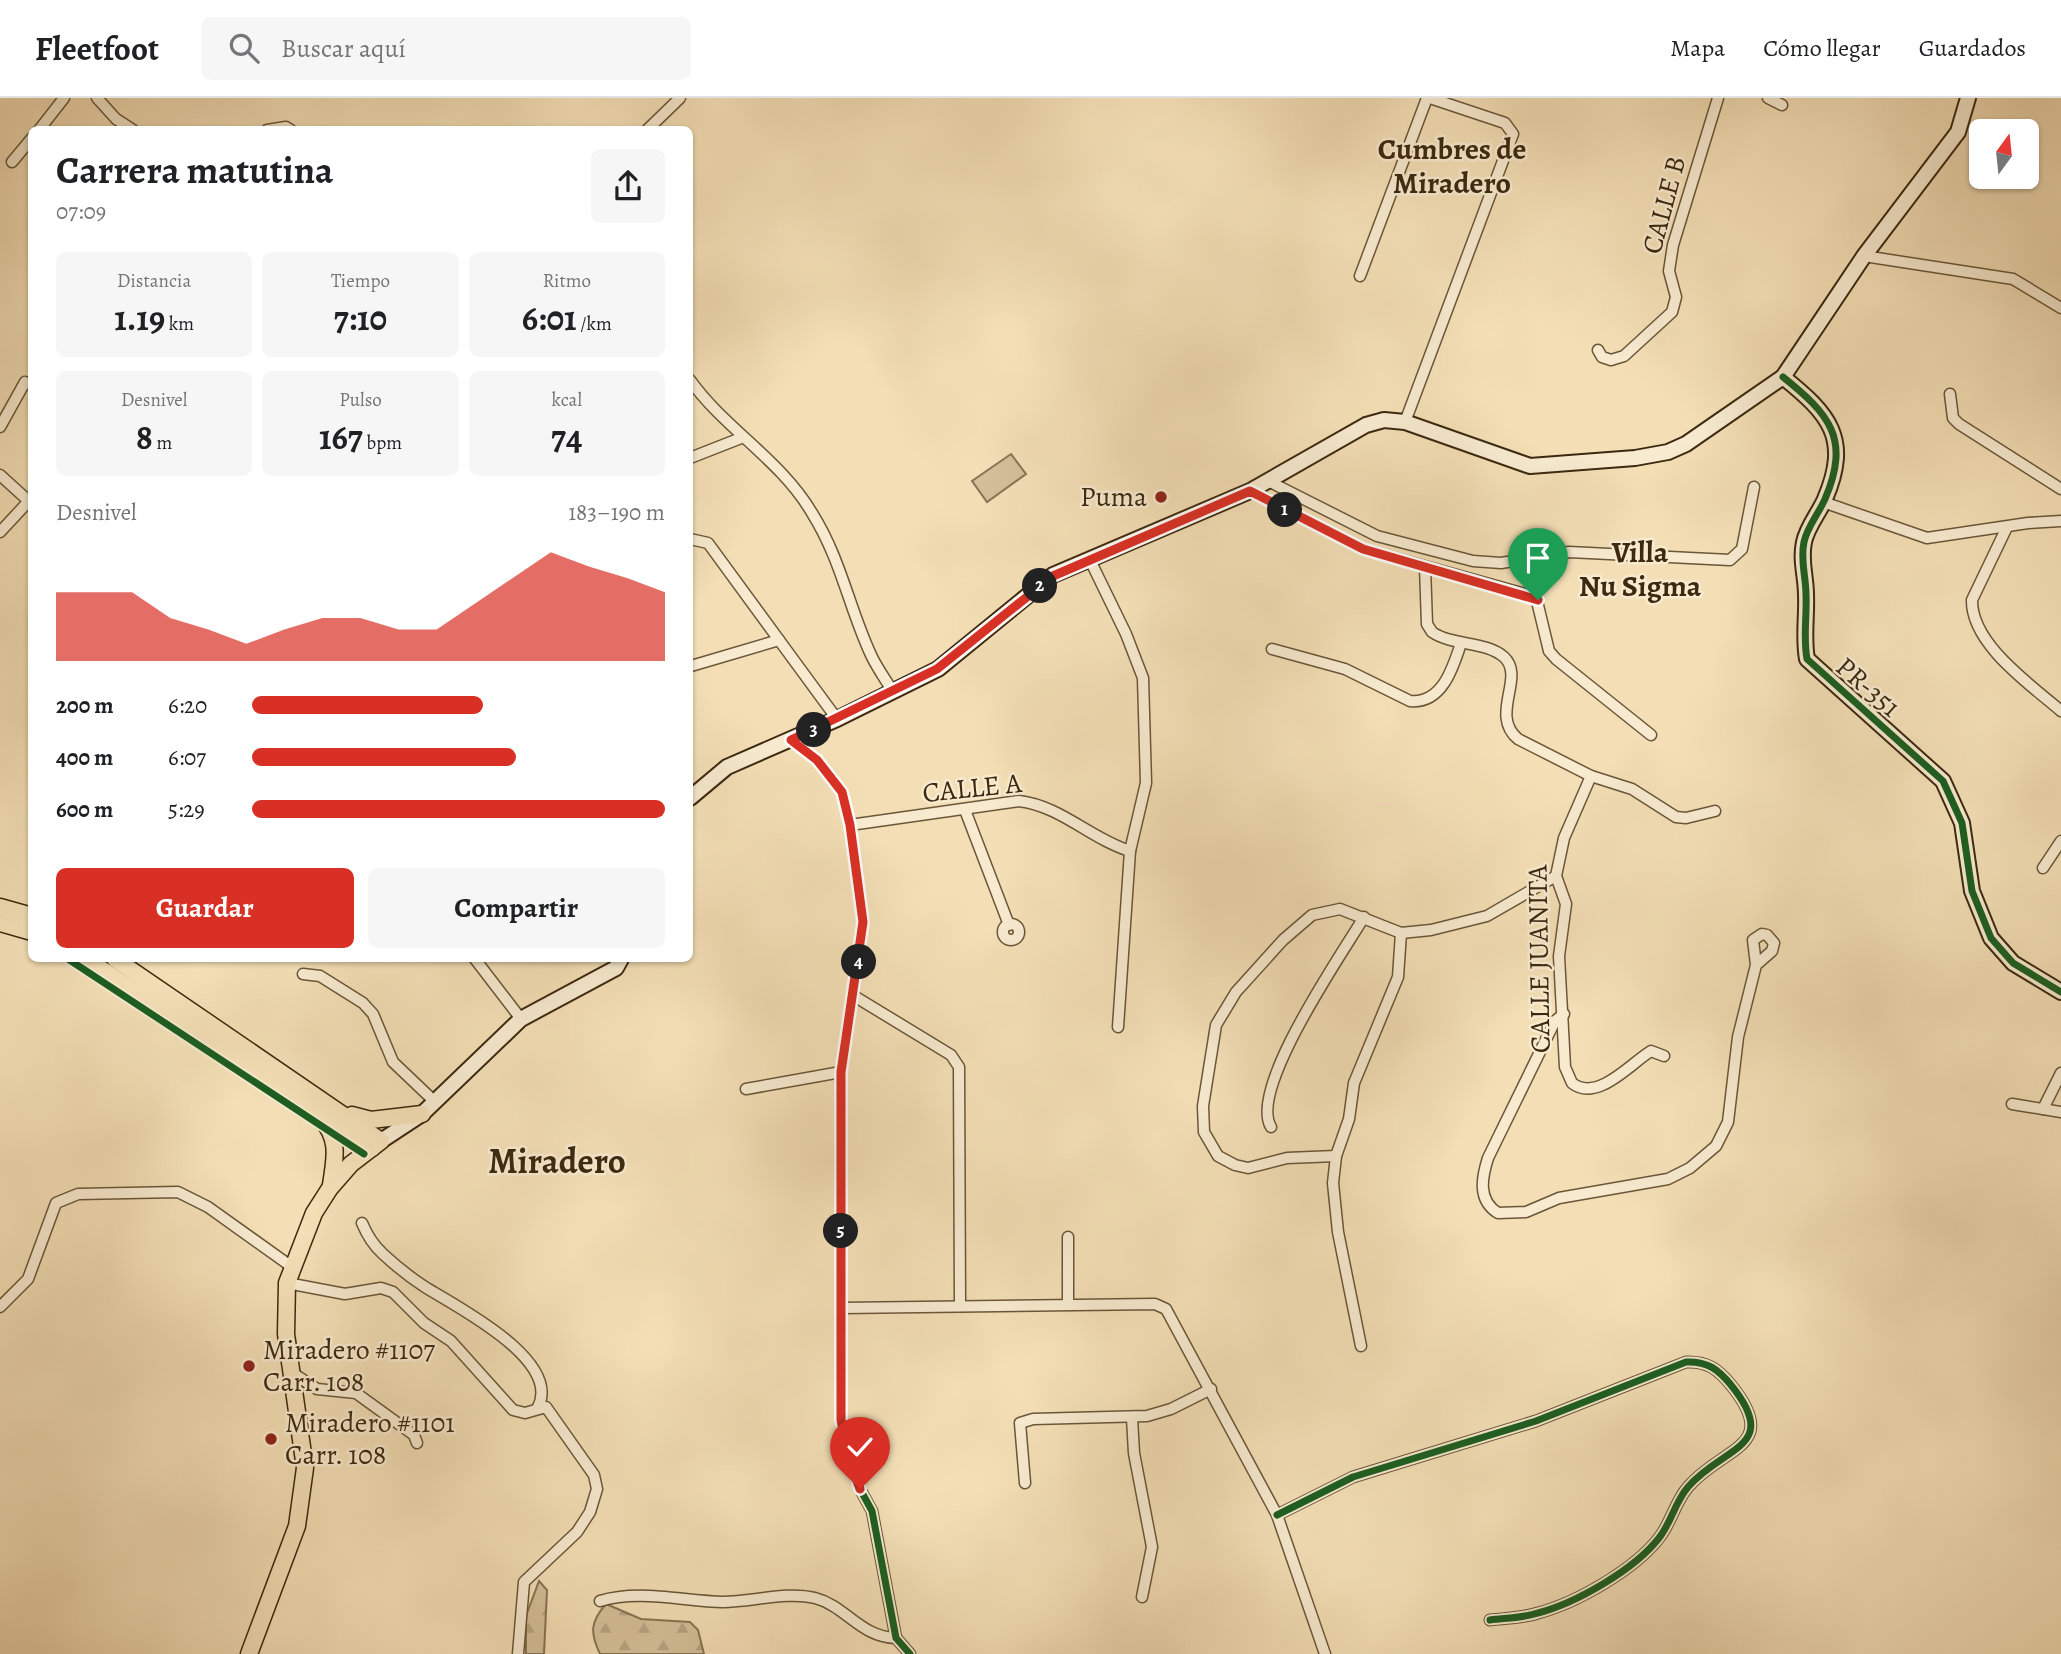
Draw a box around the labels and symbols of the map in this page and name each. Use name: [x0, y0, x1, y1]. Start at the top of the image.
north arrow: [1969, 119, 2039, 189]
district label: Cumbres de Miradero: [1378, 129, 1526, 203]
street label: CALLE B: [1633, 152, 1695, 258]
place label: Puma: [1080, 478, 1147, 516]
marker: Puma: [1153, 489, 1169, 505]
pin: 1: [1268, 492, 1302, 528]
pin: [1508, 528, 1568, 600]
district label: Villa Nu Sigma: [1579, 532, 1702, 606]
pin: 2: [1023, 568, 1058, 603]
street label: PR-351: [1827, 648, 1909, 726]
pin: 3: [796, 712, 832, 748]
street label: CALLE A: [920, 764, 1024, 812]
street label: CALLE JUANITA: [1518, 864, 1560, 1053]
pin: 4: [842, 944, 876, 980]
district label: Miradero: [488, 1137, 626, 1185]
pin: 5: [824, 1214, 858, 1248]
place label: Miradero #1107 Carr. 108: [263, 1331, 435, 1401]
marker: Miradero #1107 Carr. 108: [241, 1358, 257, 1374]
place label: Miradero #1101 Carr. 108: [285, 1404, 455, 1474]
pin: [830, 1417, 890, 1489]
marker: Miradero #1101 Carr. 108: [263, 1431, 279, 1447]

